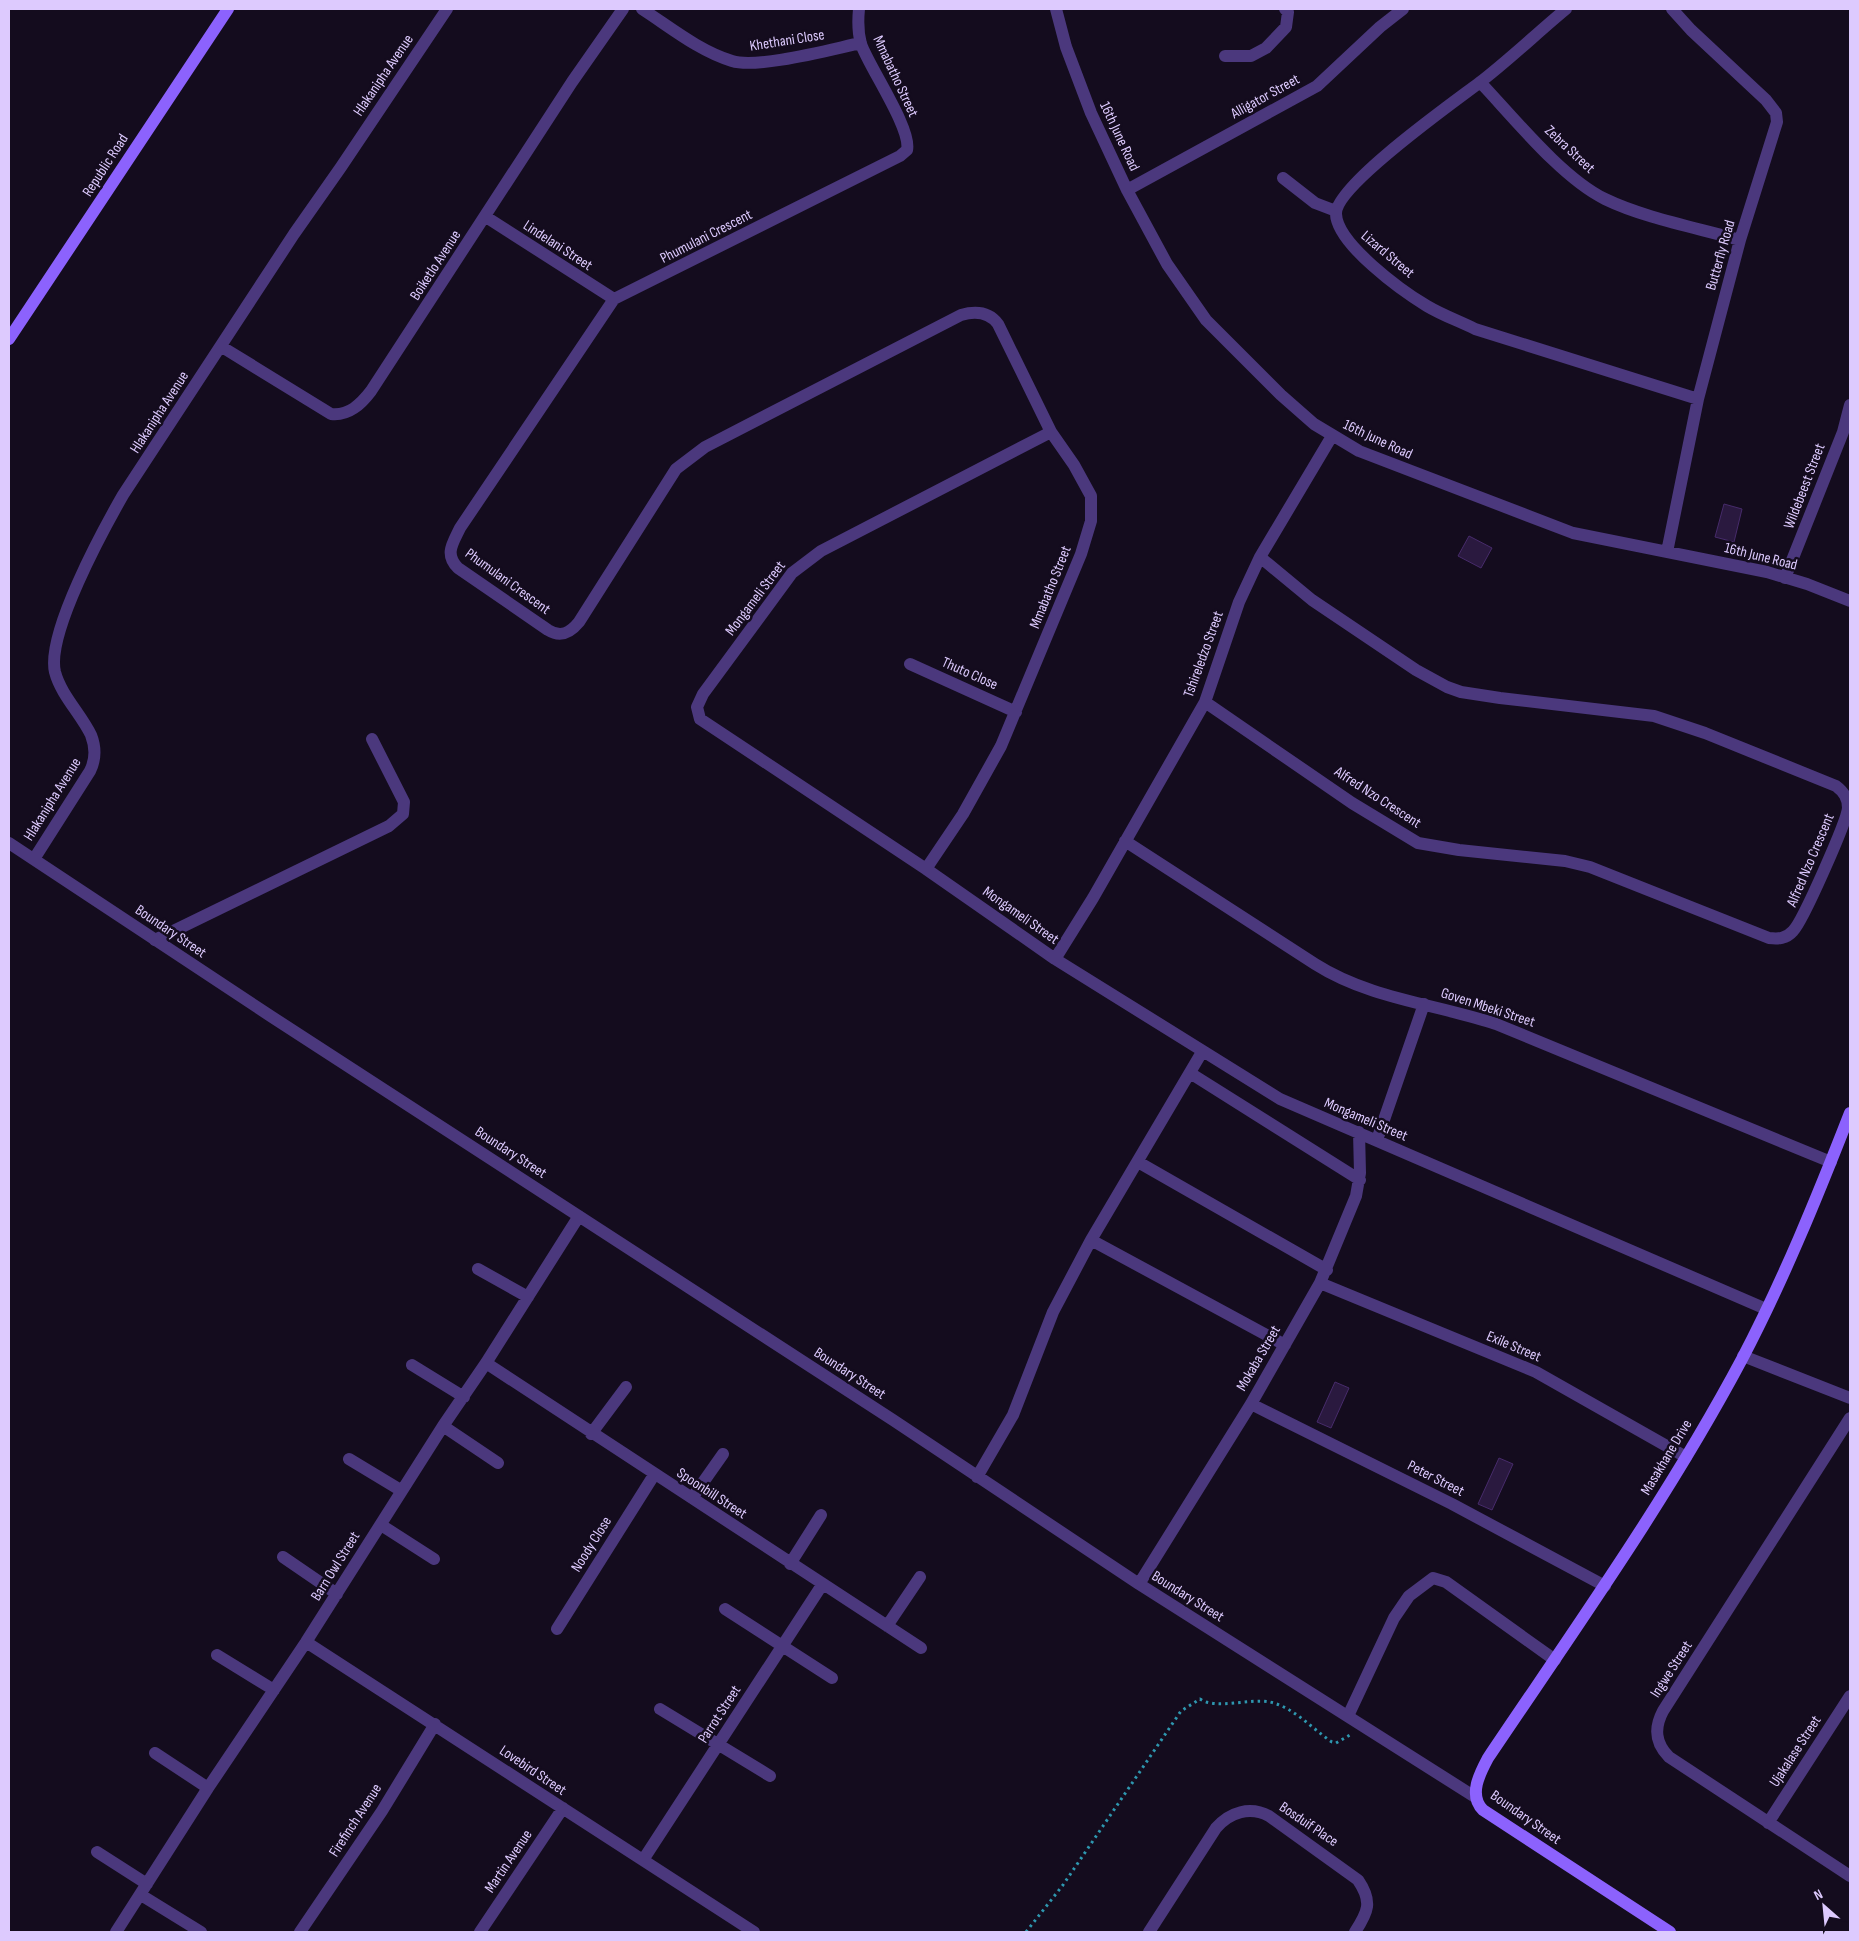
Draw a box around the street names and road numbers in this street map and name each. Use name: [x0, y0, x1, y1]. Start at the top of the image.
street label: Khethani Close: [748, 25, 826, 56]
street label: Hlakanipha Avenue: [349, 31, 418, 120]
street label: Mmabatho Street: [868, 33, 923, 120]
street label: Alligator Street: [1227, 70, 1303, 124]
street label: 16th June Road: [1095, 98, 1144, 174]
street label: Zebra Street: [1540, 121, 1599, 178]
street label: Republic Road: [78, 130, 133, 200]
street label: Phumulani Crescent: [657, 205, 756, 268]
street label: Lindelani Street: [519, 216, 596, 275]
street label: Butterfly Road: [1701, 218, 1740, 292]
street label: Boiketlo Avenue: [406, 227, 465, 304]
street label: Lizard Street: [1357, 227, 1419, 282]
street label: Hlakanipha Avenue: [126, 368, 193, 457]
street label: 16th June Road: [1340, 415, 1416, 464]
street label: Wildebeest Street: [1779, 440, 1830, 532]
street label: 16th June Road: [1722, 538, 1799, 575]
street label: Mmabatho Street: [1025, 543, 1076, 631]
street label: Phumulani Crescent: [461, 544, 554, 619]
street label: Mongameli Street: [721, 557, 790, 639]
street label: Tshireledzo Street: [1179, 608, 1228, 700]
street label: Thuto Close: [939, 653, 1001, 694]
street label: Hlakanipha Avenue: [19, 754, 85, 844]
street label: Alfred Nzo Crescent: [1330, 762, 1425, 833]
street label: Alfred Nzo Crescent: [1782, 810, 1839, 911]
street label: Mongameli Street: [979, 882, 1063, 949]
street label: Boundary Street: [131, 901, 210, 962]
street label: Goven Mbeki Street: [1438, 983, 1538, 1032]
street label: Mongameli Street: [1321, 1093, 1411, 1146]
street label: Boundary Street: [471, 1122, 551, 1183]
street label: Mokaba Street: [1232, 1322, 1285, 1394]
street label: Exile Street: [1484, 1326, 1544, 1367]
street label: Boundary Street: [810, 1343, 890, 1404]
street label: Masakhane Drive: [1636, 1416, 1696, 1498]
street label: Peter Street: [1404, 1456, 1468, 1501]
street label: Spoonbill Street: [673, 1464, 751, 1523]
street label: Noody Close: [567, 1513, 616, 1576]
street label: Barn Owl Street: [307, 1528, 364, 1604]
street label: Boundary Street: [1148, 1567, 1228, 1626]
street label: Ingwe Street: [1646, 1637, 1697, 1701]
street label: Parrot Street: [694, 1681, 745, 1747]
street label: Ujakalase Street: [1765, 1712, 1826, 1791]
street label: Lovebird Street: [496, 1741, 570, 1800]
street label: Firefinch Avenue: [325, 1780, 386, 1860]
street label: Boundary Street: [1487, 1786, 1565, 1849]
street label: Bosduif Place: [1276, 1798, 1342, 1851]
street label: Martin Avenue: [480, 1826, 536, 1896]

